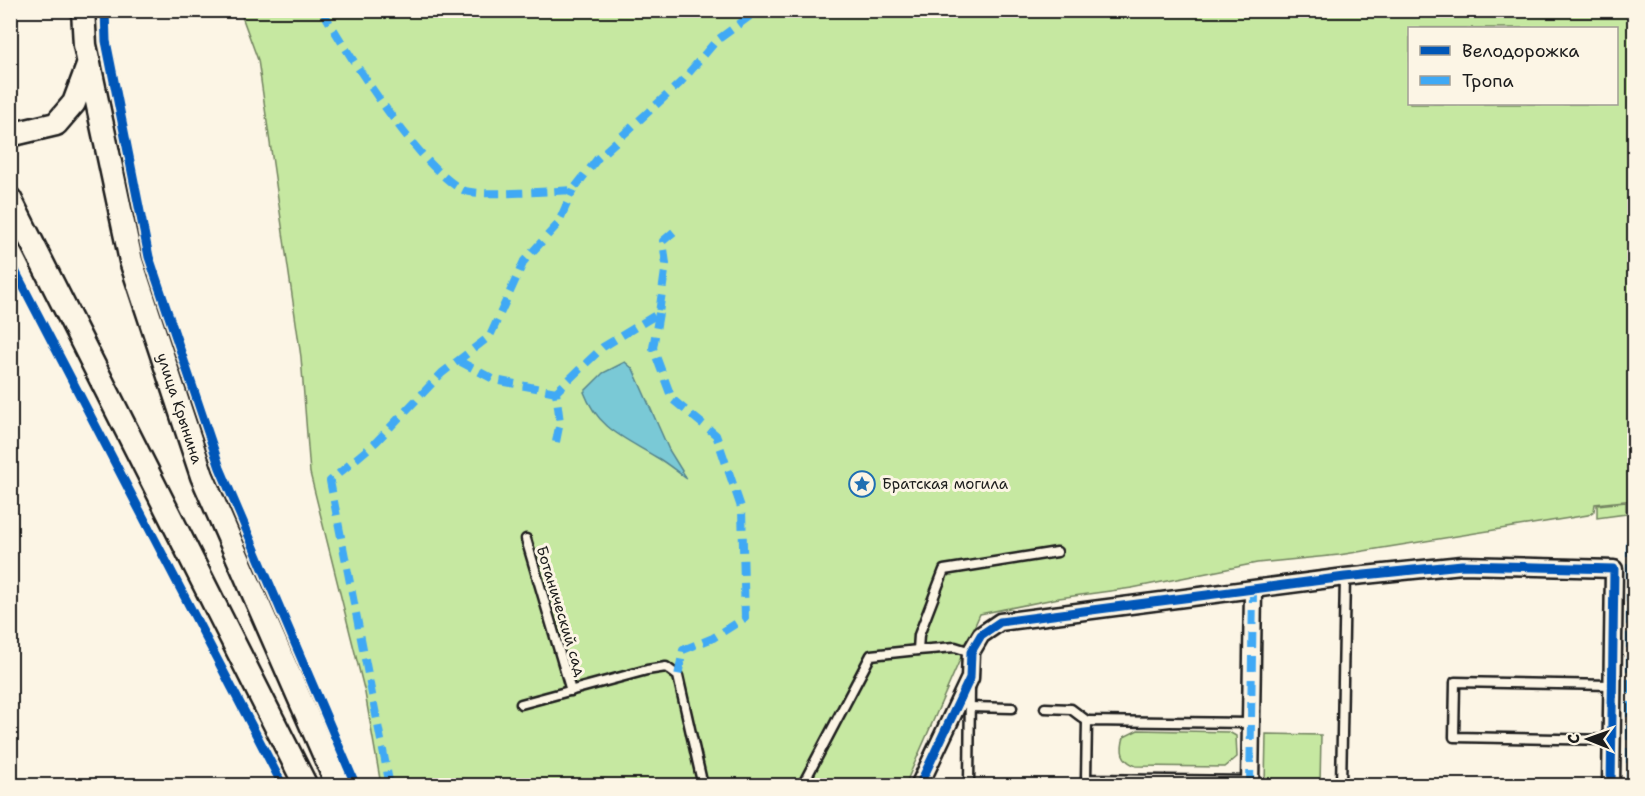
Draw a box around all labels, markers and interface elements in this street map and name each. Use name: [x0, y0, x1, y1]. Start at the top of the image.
legend: [1408, 27, 1618, 105]
text: Велодорожка: [1462, 39, 1580, 63]
text: Тропа: [1462, 69, 1514, 93]
street label: улица Крынина: [152, 350, 207, 467]
place icon: Братская могила: [847, 469, 877, 499]
place label: Братская могила: [882, 474, 1009, 494]
street label: Ботанический сад: [532, 543, 591, 679]
north arrow: [1558, 709, 1618, 769]
text: С: [1563, 733, 1584, 744]

